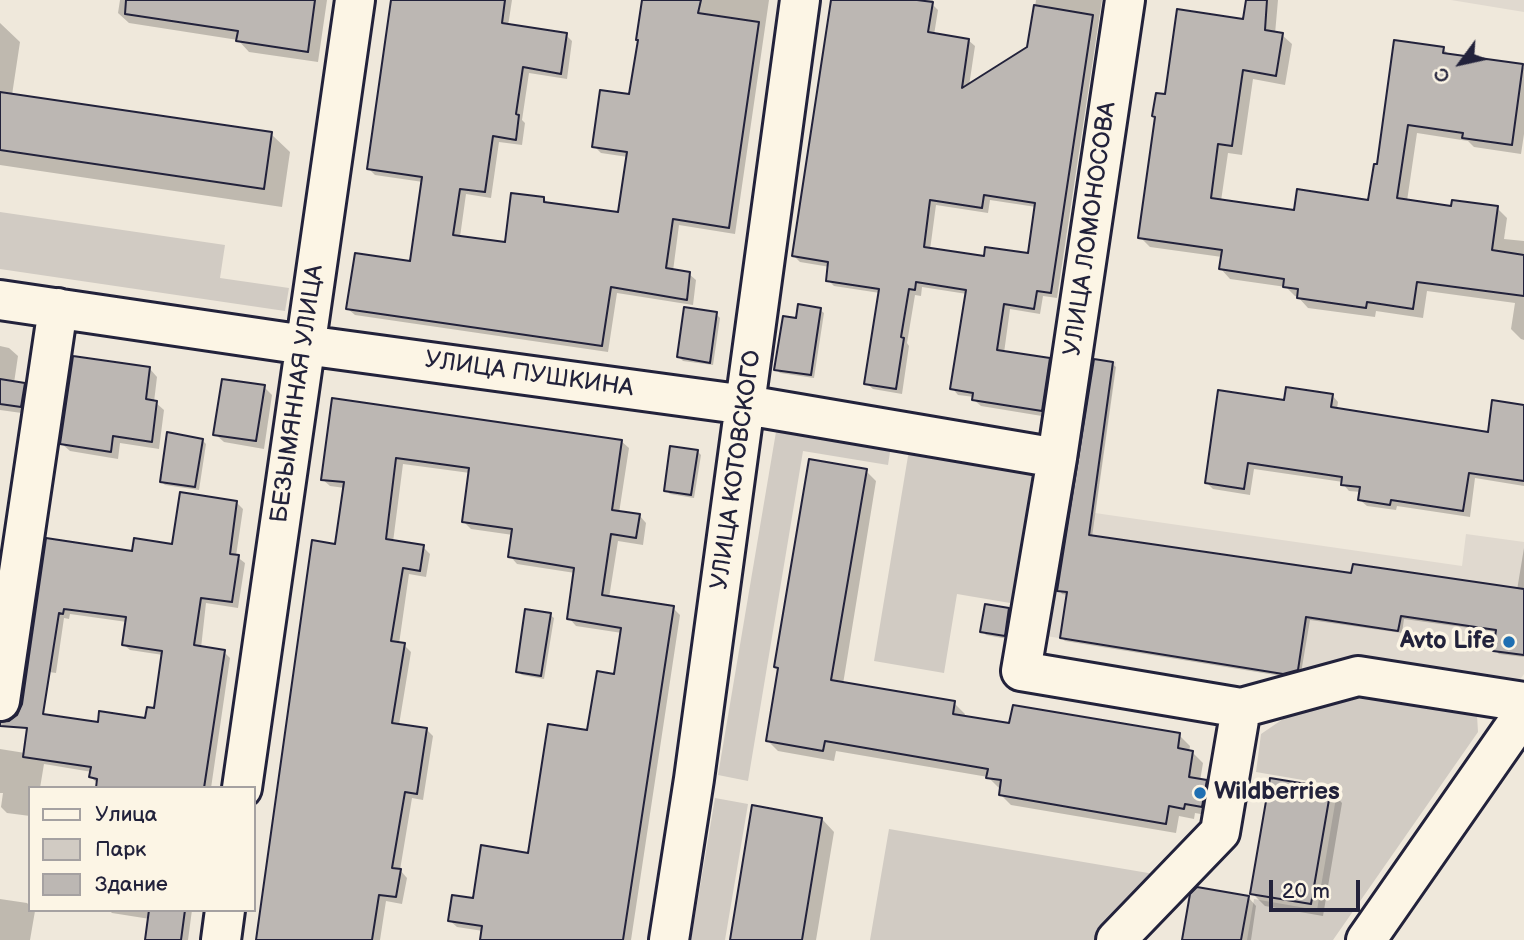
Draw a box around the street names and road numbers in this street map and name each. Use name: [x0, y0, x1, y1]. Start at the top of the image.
street label: УЛИЦА ЛОМОНОСОВА: [1059, 100, 1123, 358]
street label: БЕЗЫМЯННАЯ УЛИЦА: [266, 263, 330, 525]
street label: УЛИЦА ПУШКИНА: [423, 346, 635, 404]
street label: УЛИЦА КОТОВСКОГО: [706, 348, 768, 592]

